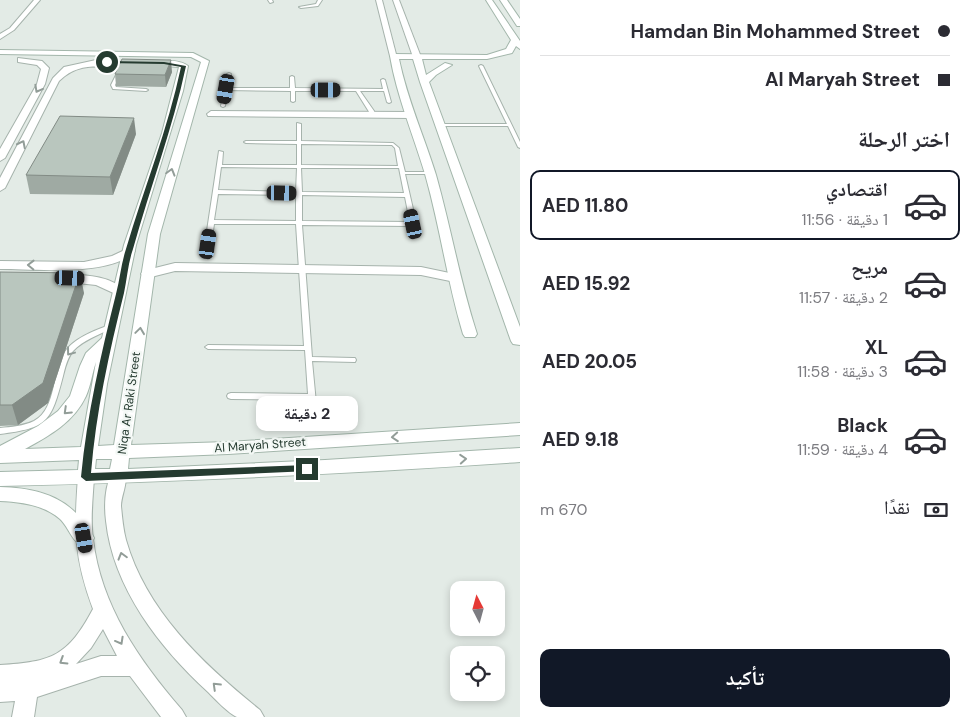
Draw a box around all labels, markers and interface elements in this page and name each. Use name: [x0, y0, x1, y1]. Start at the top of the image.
text: Hamdan Bin Mohammed Street: [630, 19, 920, 44]
route start: [96, 51, 118, 73]
text: Al Maryah Street: [765, 67, 920, 92]
car: [216, 73, 235, 105]
one-way arrow: [34, 83, 44, 92]
car: [311, 83, 341, 98]
text: اختر الرحلة: [858, 125, 950, 154]
one-way arrow: [16, 141, 26, 150]
one-way arrow: [166, 168, 176, 176]
text: اقتصادي: [826, 177, 888, 202]
icon: car: [903, 183, 948, 228]
car: [266, 185, 297, 201]
text: AED 11.80: [542, 193, 628, 218]
car: [402, 208, 423, 240]
text: 1 دقيقة · 11:56: [802, 209, 888, 230]
car: [198, 228, 217, 260]
text: مريح: [851, 255, 888, 280]
one-way arrow: [26, 260, 34, 270]
icon: car: [903, 261, 948, 306]
car: [54, 270, 85, 286]
text: AED 15.92: [542, 271, 630, 296]
text: 2 دقيقة · 11:57: [799, 287, 888, 308]
one-way arrow: [134, 327, 145, 335]
text: XL: [865, 335, 888, 360]
icon: car: [903, 339, 948, 384]
one-way arrow: [67, 346, 76, 356]
text: AED 20.05: [542, 349, 637, 374]
street label: Niqa Ar Raki Street: [114, 350, 144, 455]
text: 3 دقيقة · 11:58: [797, 361, 888, 382]
callout: 2 دقيقة: [256, 396, 358, 432]
text: 2 دقيقة: [284, 403, 330, 424]
one-way arrow: [64, 405, 73, 414]
text: Black: [837, 413, 888, 438]
icon: car: [903, 417, 948, 462]
text: AED 9.18: [542, 427, 619, 452]
one-way arrow: [391, 431, 399, 442]
street label: Al Maryah Street: [214, 434, 307, 456]
text: 4 دقيقة · 11:59: [797, 439, 888, 460]
one-way arrow: [459, 453, 467, 464]
route end: [296, 458, 318, 480]
text: نقدًا: [884, 495, 910, 520]
icon: cash: [922, 496, 950, 524]
text: 670 m: [540, 499, 587, 520]
car: [74, 522, 93, 554]
one-way arrow: [118, 552, 128, 560]
north arrow: [450, 581, 505, 636]
map controls: [450, 581, 505, 701]
one-way arrow: [114, 636, 124, 645]
button: locate: [450, 646, 505, 701]
button: تأكيد: [540, 649, 950, 707]
one-way arrow: [60, 655, 69, 665]
one-way arrow: [213, 683, 222, 692]

